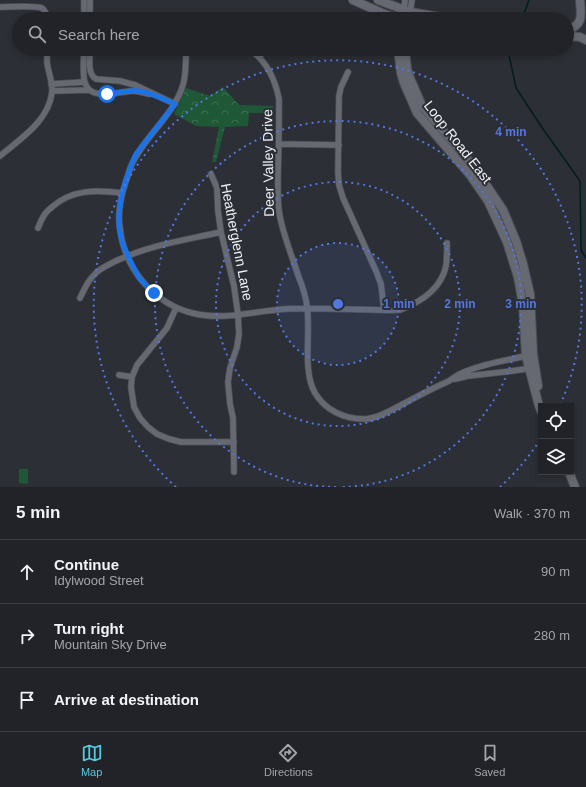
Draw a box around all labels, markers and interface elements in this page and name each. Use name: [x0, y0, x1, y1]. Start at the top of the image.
search box: [12, 12, 574, 56]
icon: search: [26, 23, 48, 45]
text: Search here: [58, 26, 140, 43]
route start: [98, 85, 116, 103]
street label: Loop Road East: [421, 98, 495, 187]
street label: Deer Valley Drive: [259, 109, 277, 217]
text: 4 min: [495, 125, 527, 139]
street label: Heatherglenn Lane: [218, 182, 256, 302]
route end: [145, 284, 163, 302]
centre of rings: [331, 297, 345, 311]
text: 1 min: [383, 297, 415, 311]
text: 2 min: [444, 297, 476, 311]
text: 3 min: [505, 297, 537, 311]
map controls: [538, 403, 574, 475]
button: locate: [538, 403, 574, 439]
button: layers: [538, 439, 574, 475]
text: 5 min: [16, 503, 60, 522]
text: Walk · 370 m: [494, 506, 570, 521]
text: Continue: [54, 556, 119, 573]
icon: ahead: [16, 561, 38, 583]
text: 90 m: [541, 564, 570, 579]
text: Idylwood Street: [54, 573, 144, 588]
text: Turn right: [54, 620, 124, 637]
icon: right: [16, 625, 38, 647]
text: 280 m: [534, 628, 570, 643]
text: Mountain Sky Drive: [54, 637, 167, 652]
icon: arrive: [16, 689, 38, 711]
text: Arrive at destination: [54, 691, 199, 708]
tab: Map: [81, 742, 103, 778]
tab: Directions: [264, 742, 313, 778]
tab: Saved: [474, 742, 505, 778]

